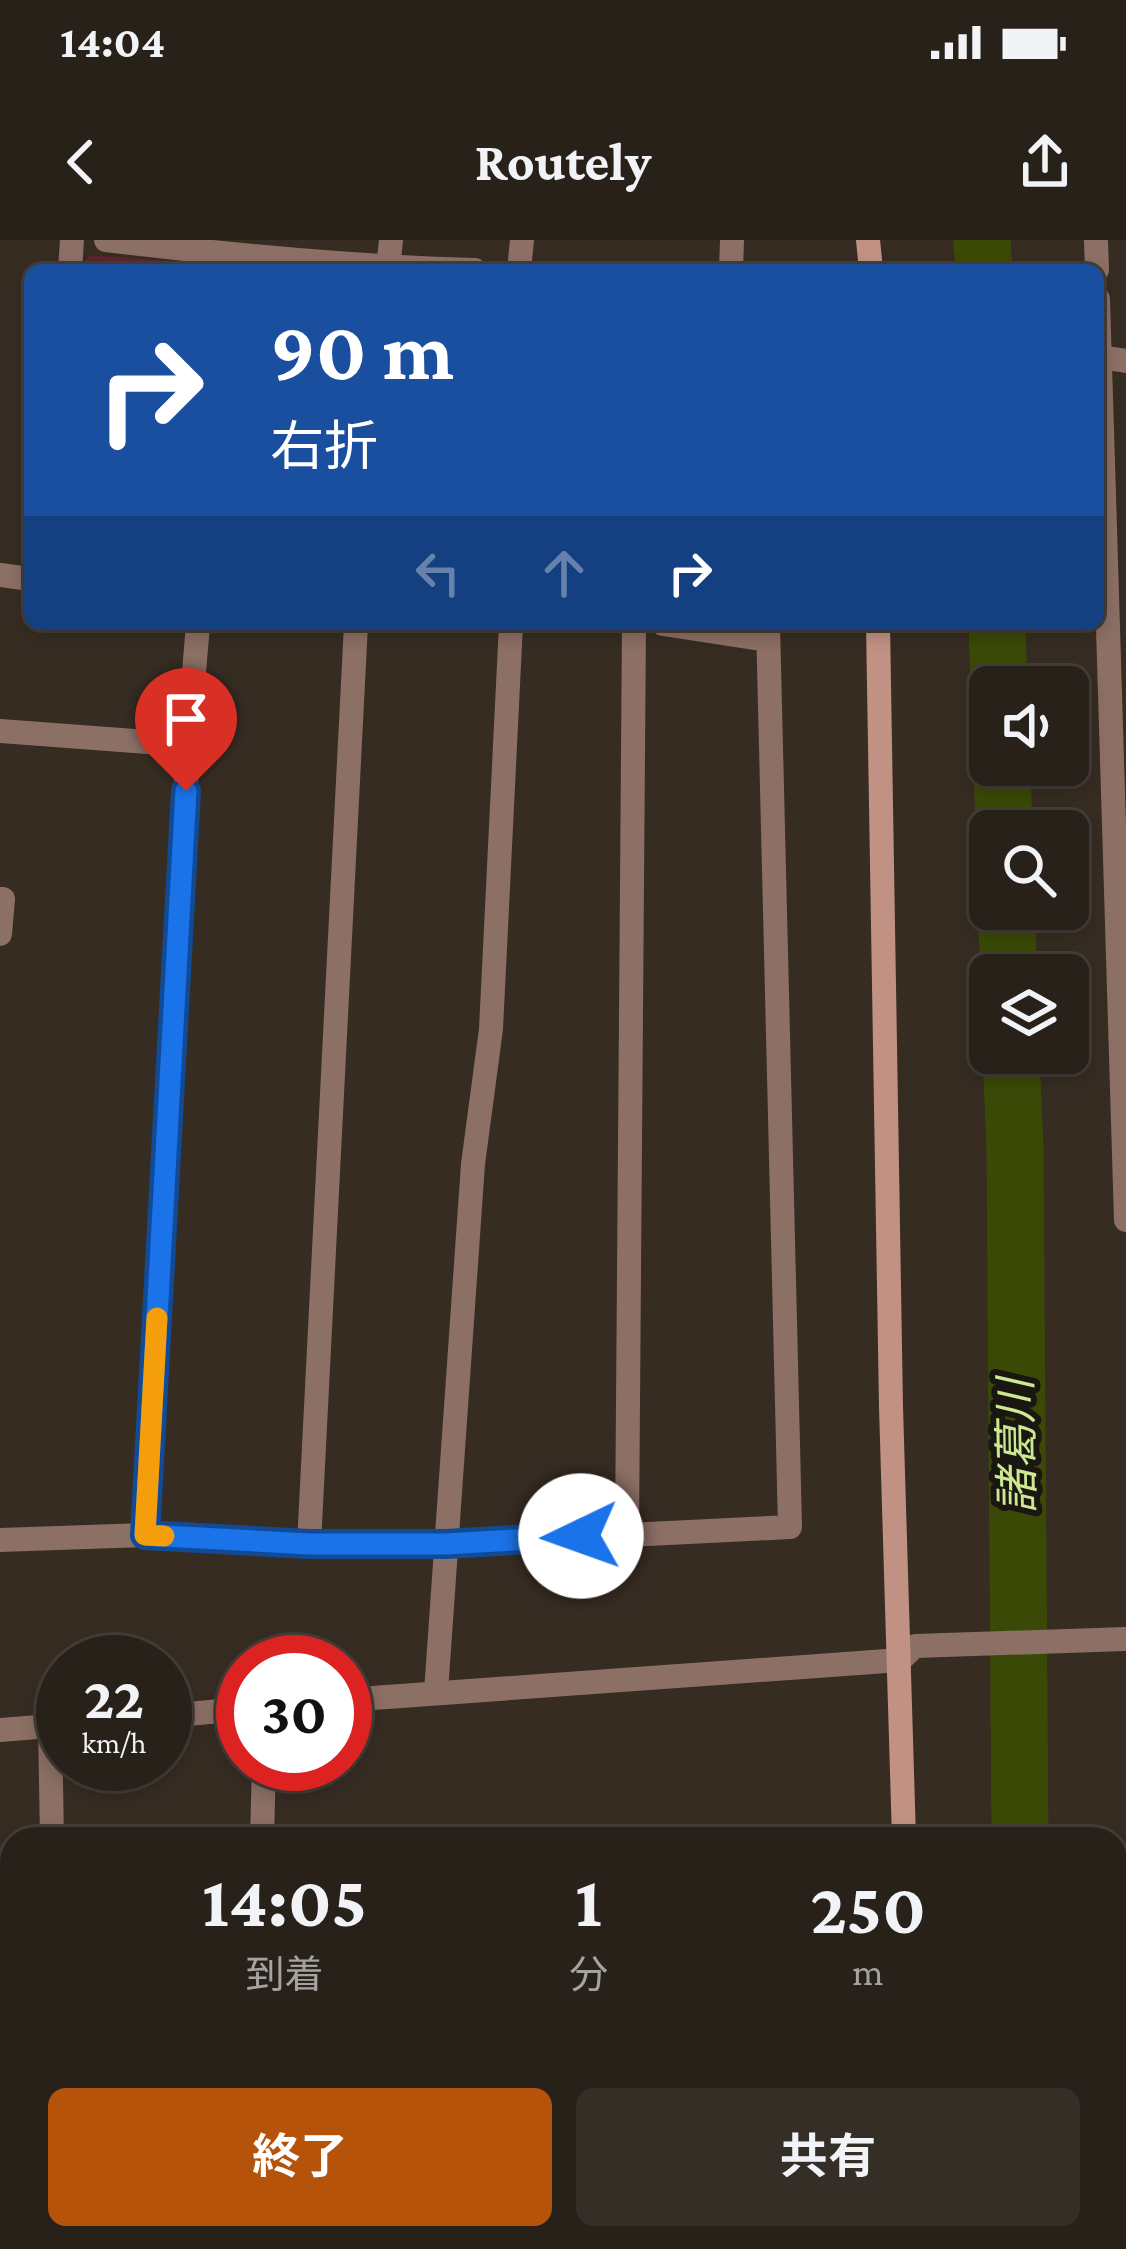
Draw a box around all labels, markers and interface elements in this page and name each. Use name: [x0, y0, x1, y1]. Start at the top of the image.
text: 14:04: [60, 17, 165, 67]
icon: back: [48, 129, 114, 195]
icon: share: [1012, 129, 1078, 195]
text: Routely: [475, 132, 651, 192]
text: 90 m: [270, 304, 454, 397]
icon: right: [72, 312, 228, 468]
text: 右折: [270, 417, 378, 477]
icon: left: [405, 540, 471, 606]
icon: ahead: [531, 540, 597, 606]
icon: right: [657, 540, 723, 606]
map controls: [969, 666, 1089, 1074]
button: sound: [969, 666, 1089, 786]
pin: [135, 668, 237, 791]
icon: arrive: [153, 686, 219, 752]
button: search: [969, 810, 1089, 930]
button: layers: [969, 954, 1089, 1074]
water label: 諸葛川: [991, 1374, 1043, 1514]
position arrow: [518, 1473, 644, 1599]
speed limit sign: 30: [216, 1635, 372, 1791]
text: 22: [84, 1664, 144, 1731]
text: km/h: [82, 1726, 146, 1759]
text: 14:05: [202, 1861, 367, 1941]
text: 1: [575, 1861, 602, 1941]
text: 250: [810, 1868, 926, 1948]
text: m: [852, 1950, 884, 1993]
text: 到着: [246, 1953, 324, 1996]
text: 分: [569, 1953, 608, 1996]
button: 終了: [48, 2088, 552, 2226]
button: 共有: [576, 2088, 1080, 2226]

